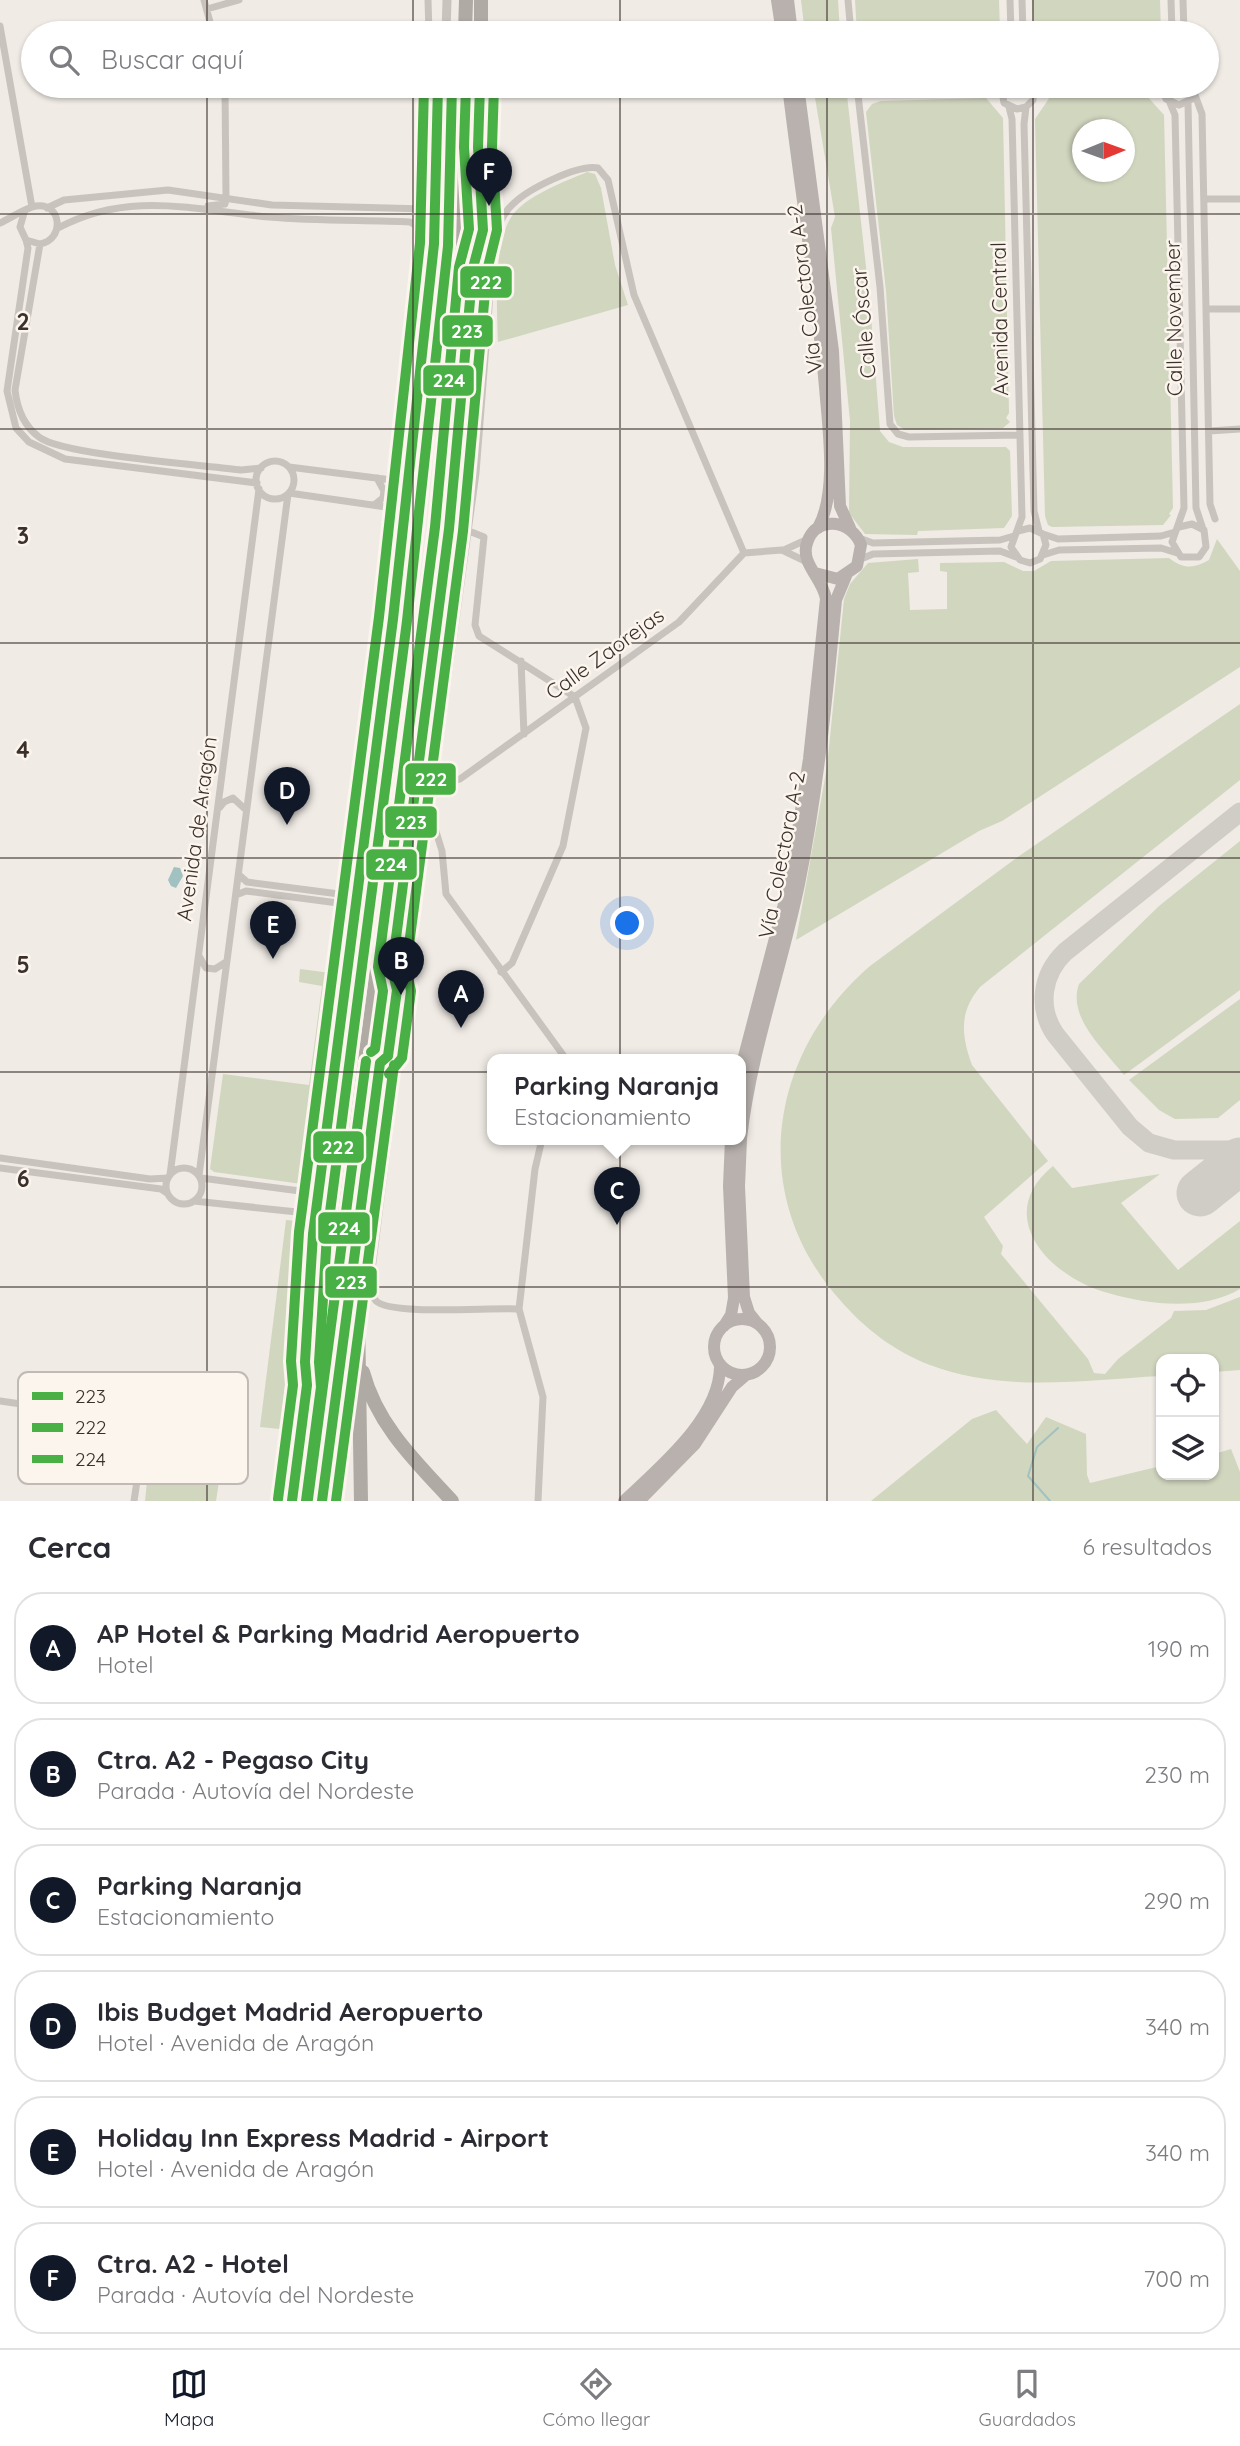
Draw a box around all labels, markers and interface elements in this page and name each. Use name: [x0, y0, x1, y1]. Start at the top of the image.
search box: [21, 21, 1219, 98]
icon: search: [45, 41, 83, 79]
text: Buscar aquí: [101, 43, 243, 76]
north arrow: [1072, 119, 1135, 182]
pin: F: [466, 148, 512, 206]
street label: Vía Colectora A-2: [781, 203, 827, 375]
street label: Calle November: [1159, 240, 1187, 396]
street label: Avenida Central: [985, 242, 1013, 396]
line badge: 222: [459, 265, 513, 299]
street label: Calle Óscar: [845, 267, 881, 380]
text: 222: [470, 270, 502, 294]
text: 2: [16, 307, 30, 336]
line badge: 223: [441, 314, 494, 348]
text: 223: [451, 319, 483, 343]
line badge: 224: [422, 364, 475, 397]
text: 224: [433, 368, 465, 392]
text: 3: [17, 521, 29, 550]
street label: Calle Zaorejas: [540, 601, 669, 705]
text: 4: [16, 735, 30, 764]
street label: Avenida de Aragón: [170, 735, 222, 923]
line badge: 222: [404, 762, 457, 796]
pin: D: [264, 767, 310, 825]
text: 222: [415, 767, 447, 791]
street label: Vía Colectora A-2: [752, 769, 810, 941]
line badge: 223: [384, 805, 438, 839]
text: 223: [395, 810, 427, 834]
line badge: 224: [365, 848, 418, 881]
text: 224: [375, 852, 407, 876]
pin: E: [250, 901, 296, 959]
your location: [610, 906, 644, 940]
pin: B: [378, 937, 424, 995]
text: 5: [16, 950, 30, 979]
pin: A: [438, 970, 484, 1028]
popup: [487, 1054, 746, 1145]
text: Parking Naranja: [514, 1069, 719, 1102]
text: Estacionamiento: [514, 1102, 691, 1131]
line badge: 222: [312, 1130, 365, 1164]
text: 222: [322, 1135, 354, 1159]
text: 6: [17, 1164, 29, 1193]
pin: C: [594, 1167, 640, 1225]
line badge: 224: [317, 1211, 371, 1245]
text: 224: [328, 1216, 360, 1240]
line badge: 223: [324, 1265, 378, 1299]
text: 223: [335, 1270, 367, 1294]
map controls: [1156, 1354, 1219, 1480]
button: locate: [1156, 1354, 1219, 1417]
legend: [18, 1372, 248, 1484]
text: 223: [75, 1384, 106, 1408]
text: 222: [75, 1415, 107, 1439]
button: layers: [1156, 1417, 1219, 1480]
text: 224: [75, 1447, 106, 1471]
text: Cerca: [28, 1528, 111, 1566]
text: 6 resultados: [1083, 1532, 1212, 1561]
text: AP Hotel & Parking Madrid Aeropuerto: [97, 1617, 580, 1650]
text: A: [46, 1634, 60, 1663]
text: 190 m: [1148, 1634, 1210, 1663]
text: Hotel: [97, 1650, 153, 1679]
text: Ctra. A2 - Pegaso City: [97, 1743, 369, 1776]
text: B: [45, 1760, 61, 1789]
text: 230 m: [1144, 1760, 1210, 1789]
text: Parada · Autovía del Nordeste: [97, 1776, 414, 1805]
text: Parking Naranja: [97, 1869, 302, 1902]
text: C: [46, 1886, 60, 1915]
text: 290 m: [1143, 1886, 1210, 1915]
text: Estacionamiento: [97, 1902, 274, 1931]
text: Ibis Budget Madrid Aeropuerto: [97, 1995, 483, 2028]
text: D: [45, 2012, 61, 2041]
text: 340 m: [1145, 2012, 1210, 2041]
text: Hotel · Avenida de Aragón: [97, 2028, 374, 2057]
text: Holiday Inn Express Madrid - Airport: [97, 2121, 549, 2154]
text: E: [46, 2138, 60, 2167]
text: 340 m: [1145, 2138, 1210, 2167]
text: Hotel · Avenida de Aragón: [97, 2154, 374, 2183]
text: Ctra. A2 - Hotel: [97, 2247, 289, 2280]
text: F: [47, 2264, 59, 2293]
text: 700 m: [1144, 2264, 1210, 2293]
text: Parada · Autovía del Nordeste: [97, 2280, 414, 2309]
tab: Mapa: [164, 2365, 214, 2431]
tab: Cómo llegar: [543, 2365, 650, 2431]
tab: Guardados: [979, 2365, 1076, 2431]

